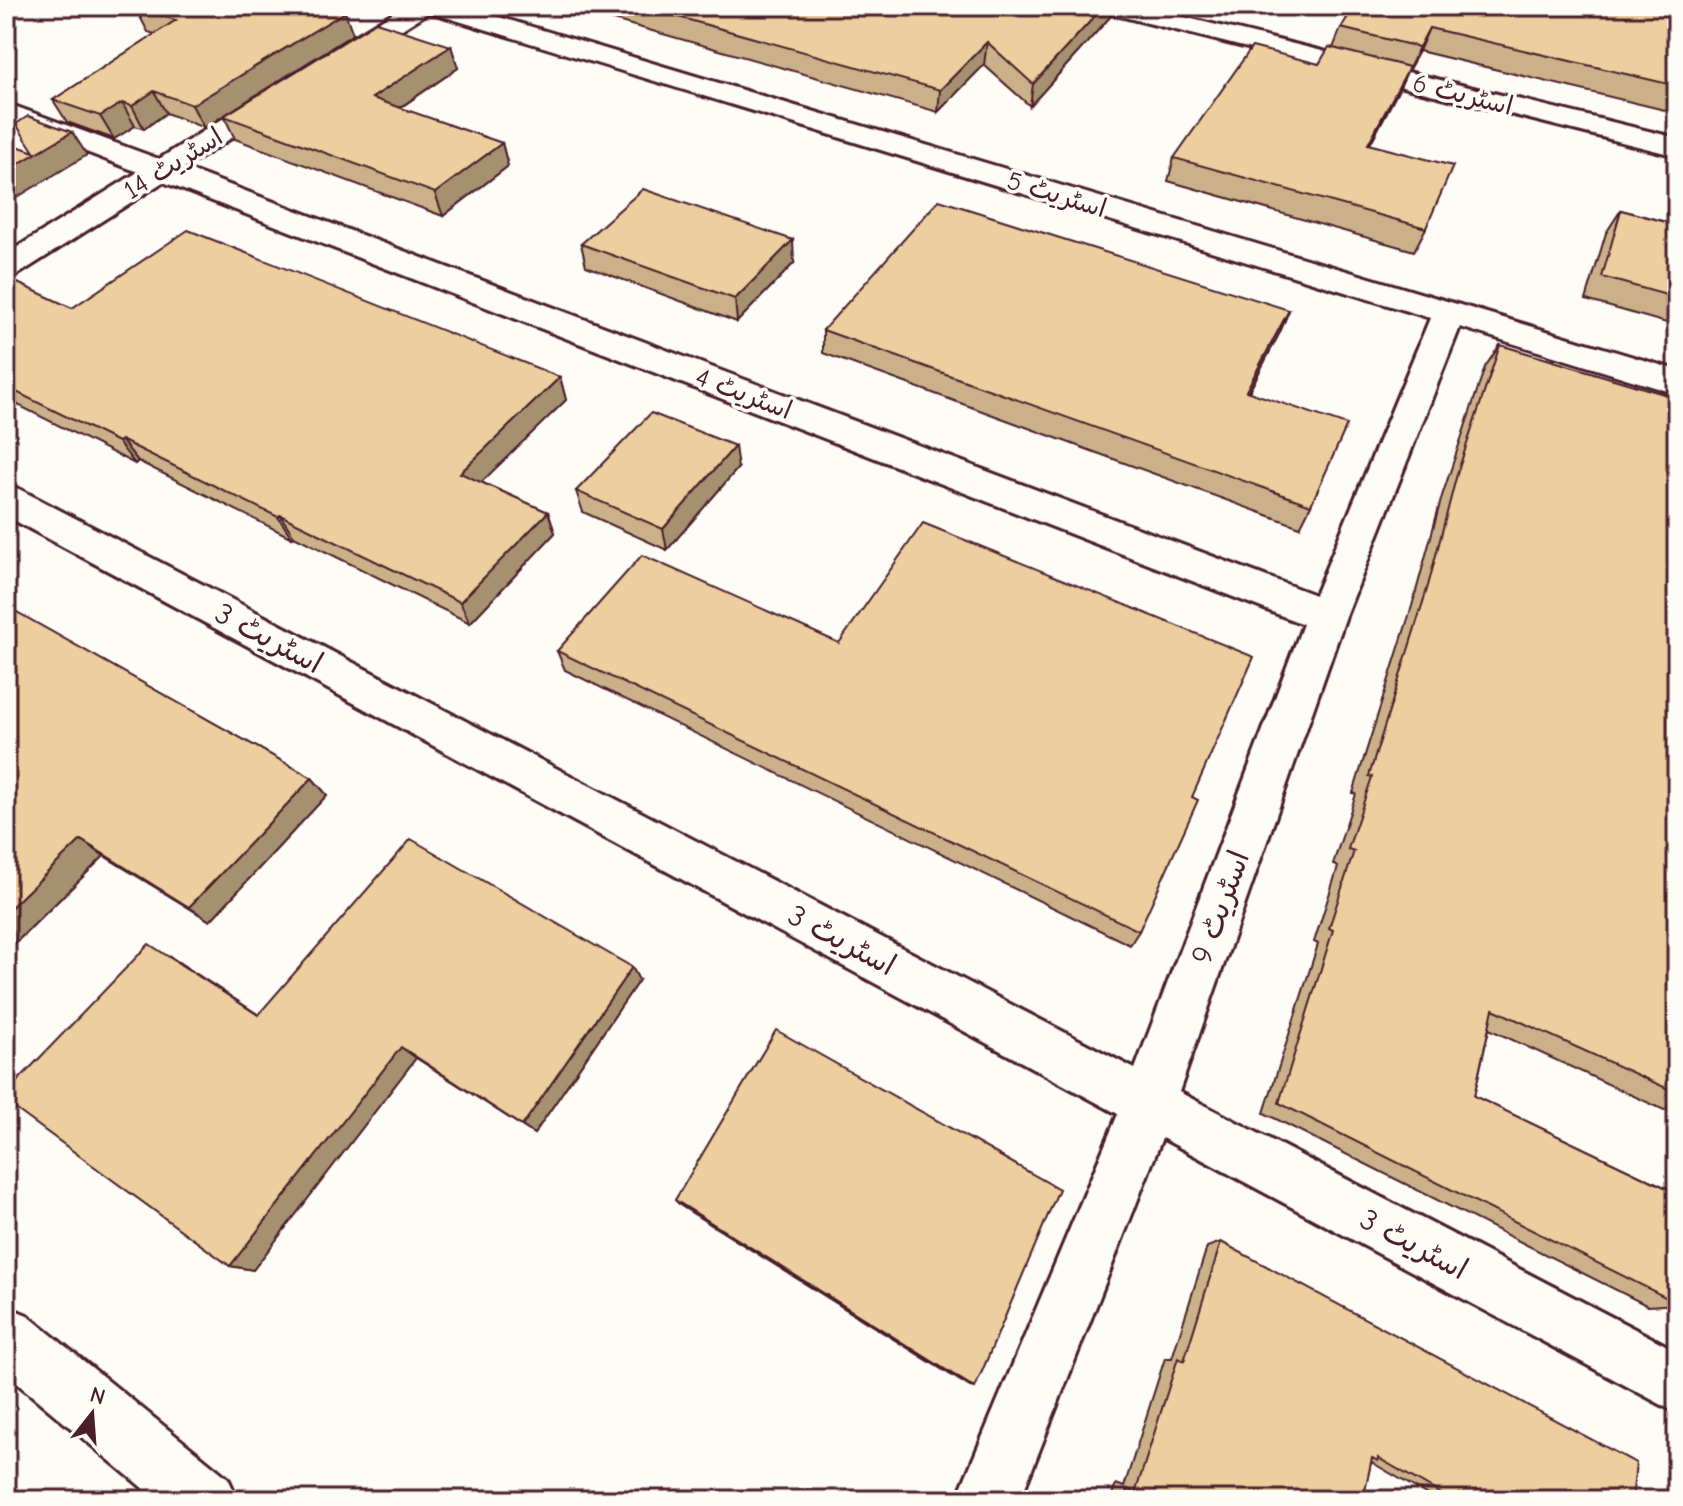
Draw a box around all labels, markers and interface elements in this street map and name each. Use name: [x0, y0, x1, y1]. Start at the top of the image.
street label: اسٹریٹ 6: [1410, 68, 1516, 122]
street label: اسٹریٹ 14: [119, 122, 228, 206]
street label: اسٹریٹ 5: [1003, 166, 1110, 224]
street label: اسٹریٹ 4: [691, 362, 796, 426]
street label: اسٹریٹ 3: [209, 596, 329, 681]
street label: اسٹریٹ 9: [1184, 846, 1257, 968]
street label: اسٹریٹ 3: [782, 898, 902, 983]
street label: اسٹریٹ 3: [1354, 1202, 1474, 1287]
north arrow: [52, 1374, 132, 1454]
text: N: [87, 1381, 108, 1410]

